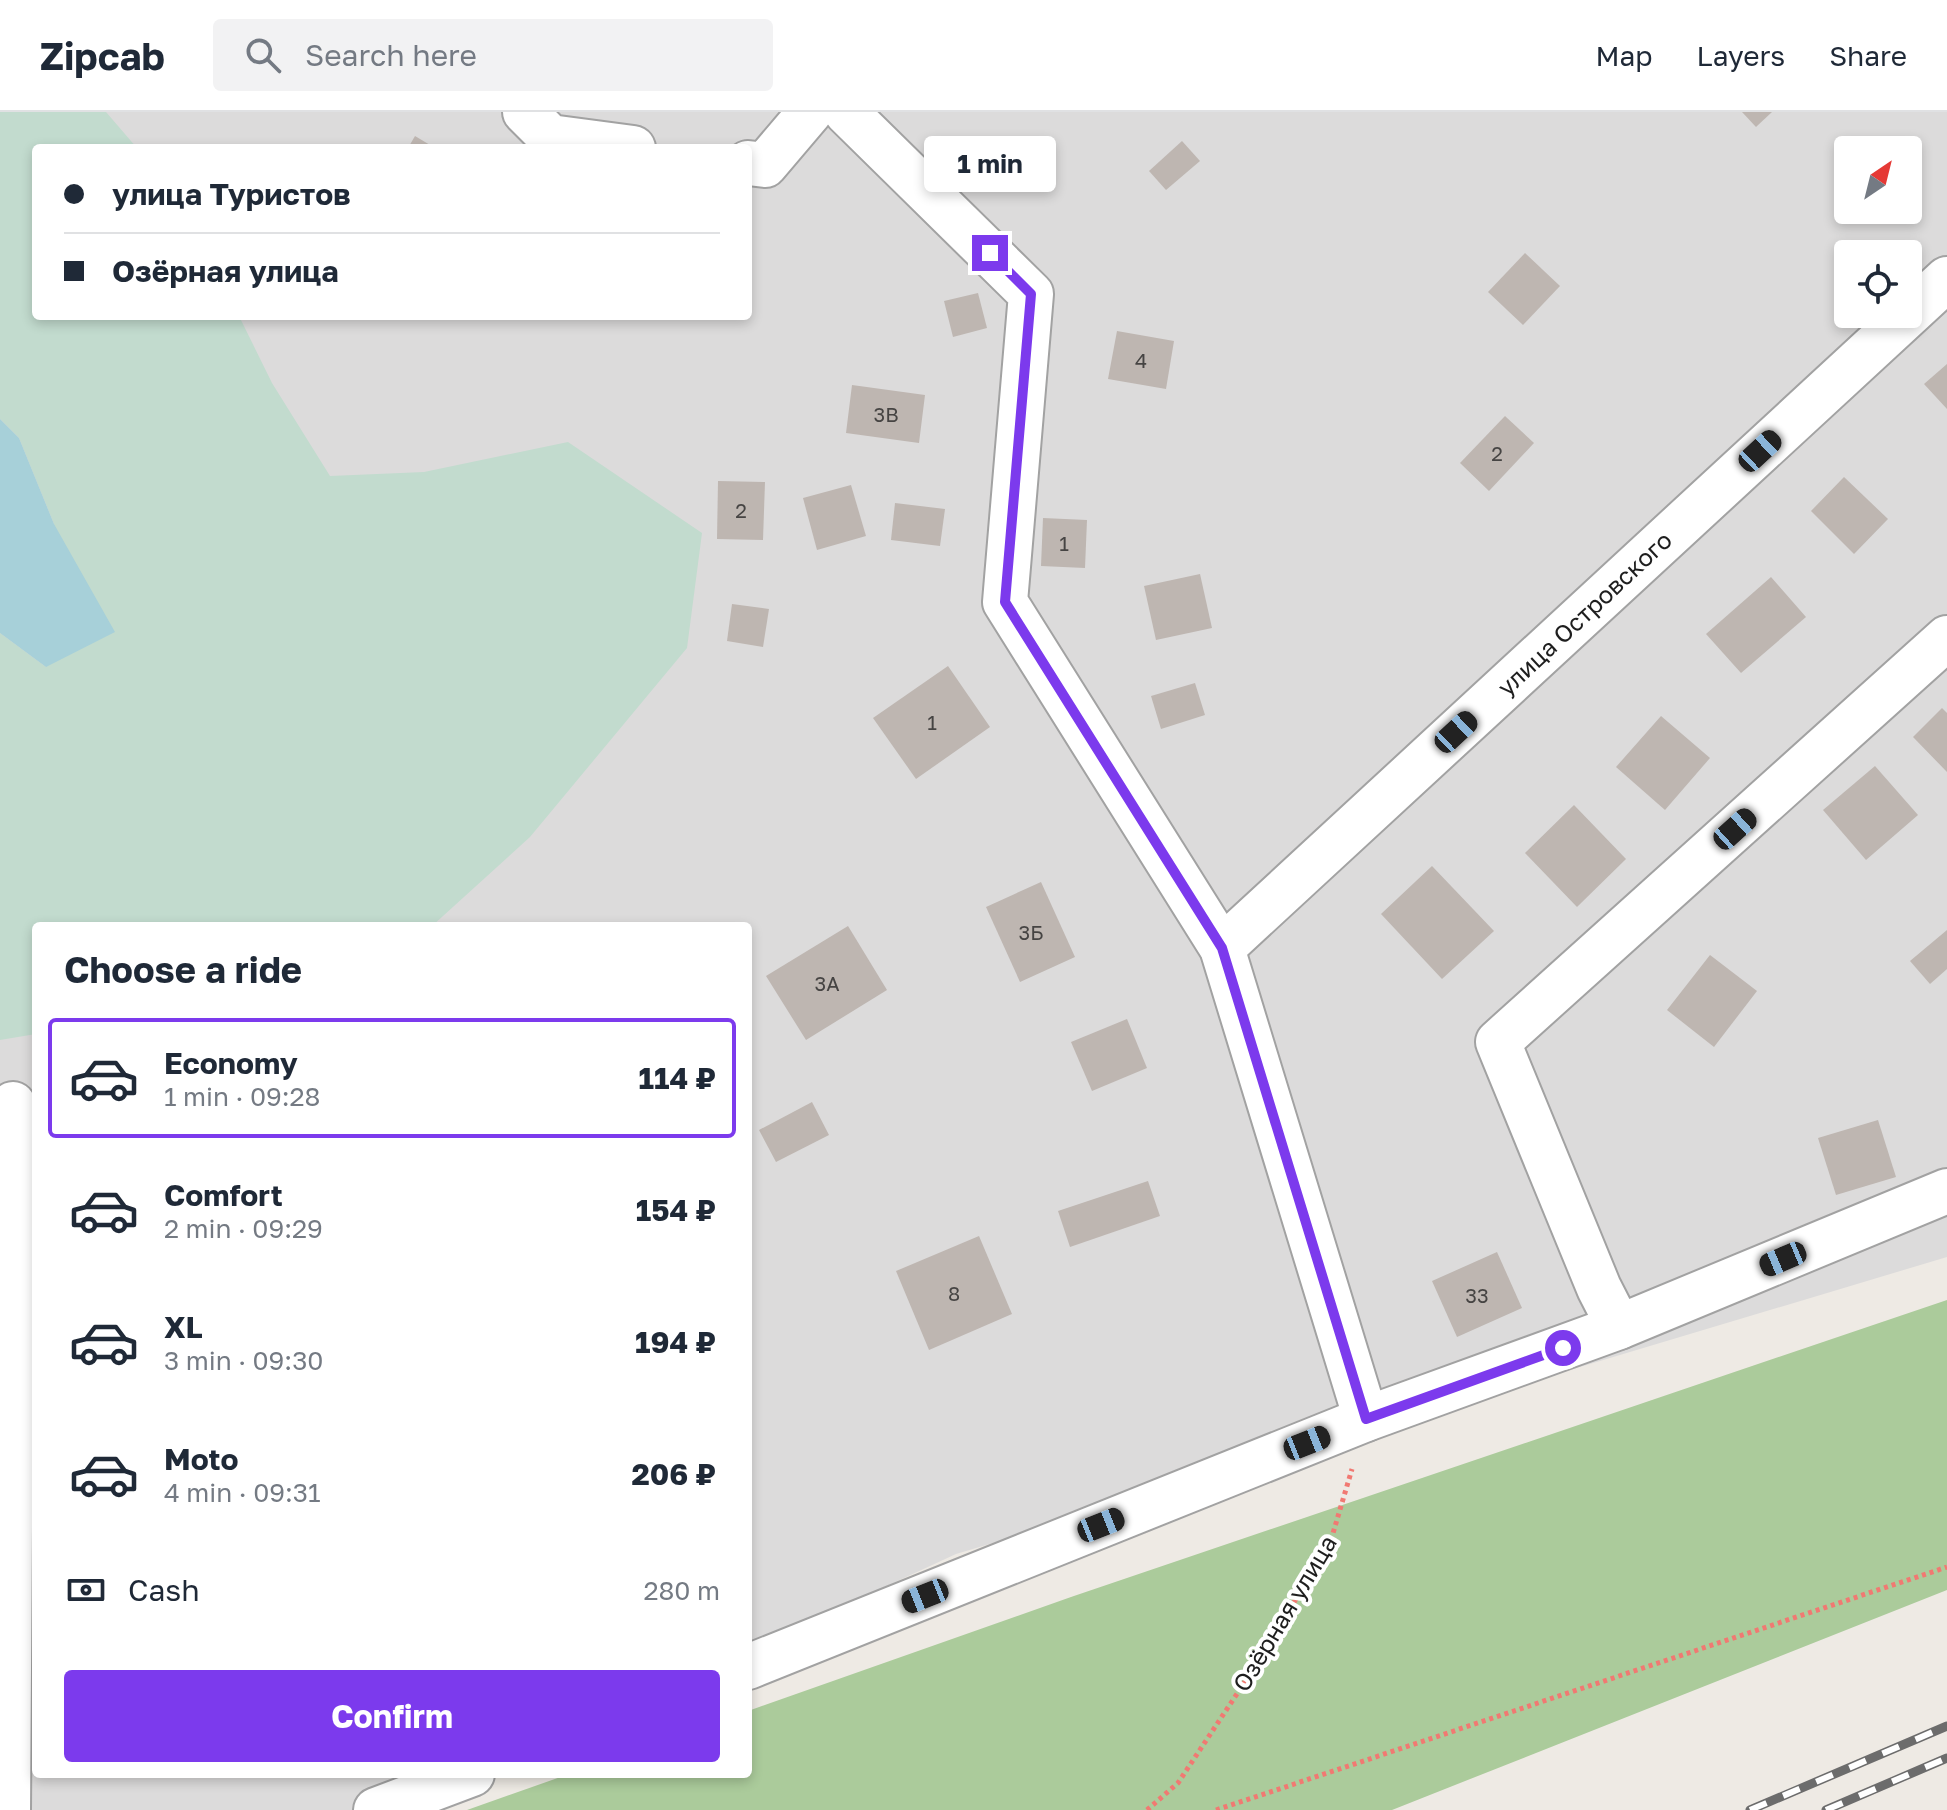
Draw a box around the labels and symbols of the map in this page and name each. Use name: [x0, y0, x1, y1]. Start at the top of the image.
north arrow: [1834, 136, 1922, 224]
callout: 1 min: [924, 137, 1056, 193]
route end: [972, 235, 1008, 271]
house number: 4: [1135, 348, 1147, 372]
house number: 3В: [873, 402, 899, 426]
car: [1734, 426, 1786, 476]
house number: 2: [1491, 441, 1503, 465]
house number: 2: [735, 498, 747, 522]
street label: улица Островского: [1491, 525, 1677, 701]
house number: 1: [1059, 531, 1069, 555]
car: [1430, 707, 1482, 757]
house number: 1: [927, 710, 937, 734]
car: [1709, 804, 1761, 854]
house number: 3Б: [1019, 920, 1044, 944]
house number: 3А: [814, 971, 840, 995]
car: [1756, 1239, 1810, 1279]
house number: 8: [948, 1281, 960, 1305]
house number: 33: [1465, 1283, 1489, 1307]
route start: [1545, 1330, 1581, 1366]
car: [1280, 1423, 1334, 1463]
car: [1074, 1505, 1128, 1545]
street label: Озёрная улица: [1226, 1530, 1342, 1696]
car: [898, 1576, 952, 1616]

